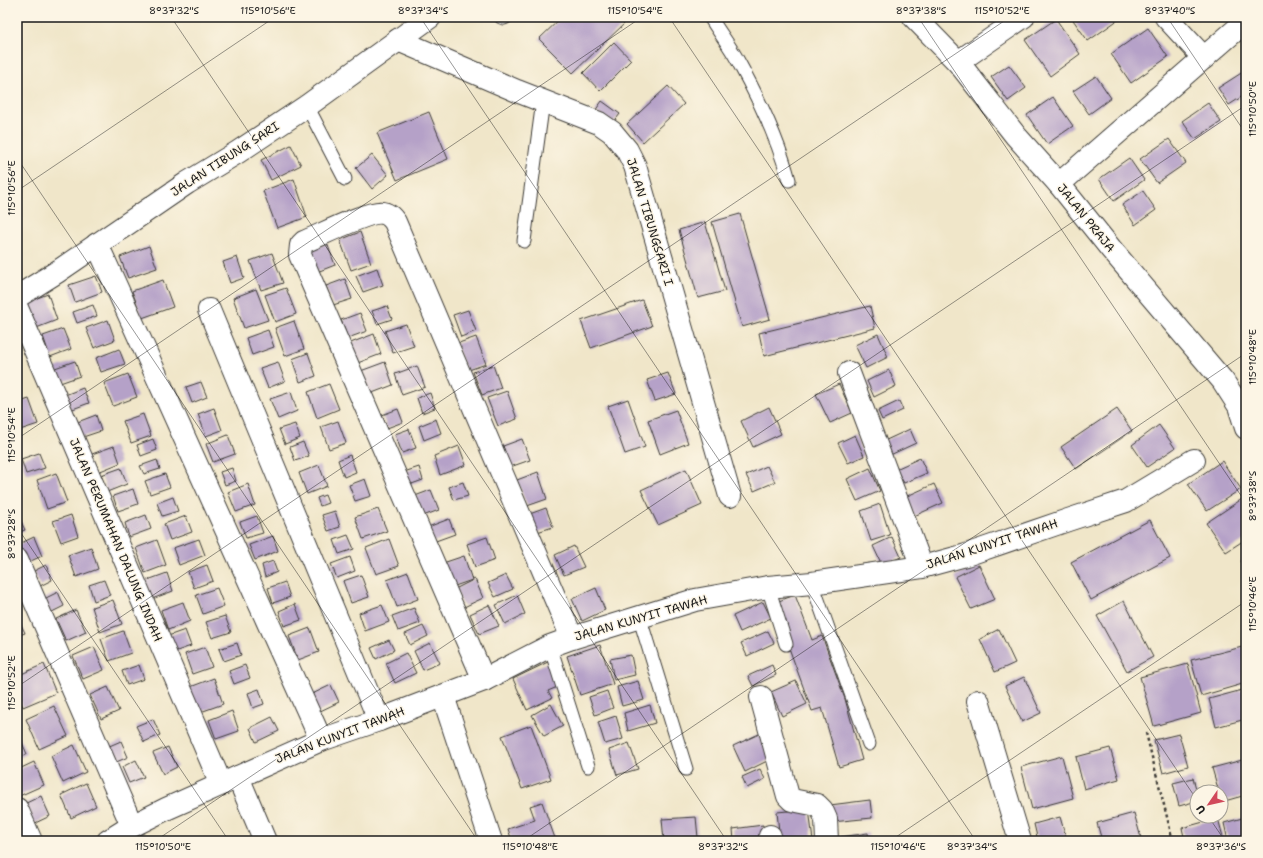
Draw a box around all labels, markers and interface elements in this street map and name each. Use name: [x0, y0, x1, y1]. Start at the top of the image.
text: 8°37'32"S: [149, 4, 200, 17]
text: 115°10'56"E: [240, 4, 296, 17]
text: 8°37'34"S: [398, 4, 449, 17]
text: 115°10'54"E: [607, 4, 663, 17]
text: 8°37'38"S: [896, 4, 947, 17]
text: 115°10'52"E: [974, 4, 1030, 17]
text: 8°37'40"S: [1145, 4, 1196, 17]
text: 115°10'50"E: [1246, 81, 1259, 137]
street label: JALAN TIBUNG SARI: [168, 118, 282, 200]
street label: JALAN TIBUNGSARI I: [623, 156, 677, 288]
text: 115°10'56"E: [5, 160, 18, 216]
street label: JALAN PRAJA: [1054, 181, 1119, 256]
text: 115°10'48"E: [1246, 329, 1259, 385]
text: 115°10'54"E: [5, 407, 18, 463]
street label: JALAN PERUMAHAN DALUNG INDAH: [66, 436, 166, 644]
text: 8°37'38"S: [1246, 470, 1259, 521]
text: 8°37'28"S: [5, 508, 18, 559]
street label: JALAN KUNYIT TAWAH: [924, 515, 1060, 573]
text: 115°10'46"E: [1246, 576, 1259, 632]
street label: JALAN KUNYIT TAWAH: [573, 591, 709, 645]
text: 115°10'52"E: [5, 655, 18, 711]
street label: JALAN KUNYIT TAWAH: [273, 703, 407, 767]
north arrow: [1189, 784, 1229, 824]
text: U: [1193, 802, 1209, 817]
text: 115°10'50"E: [135, 840, 191, 853]
text: 115°10'48"E: [502, 840, 558, 853]
text: 8°37'32"S: [698, 840, 749, 853]
text: 115°10'46"E: [870, 840, 926, 853]
text: 8°37'34"S: [947, 840, 998, 853]
text: 8°37'36"S: [1196, 840, 1246, 853]

